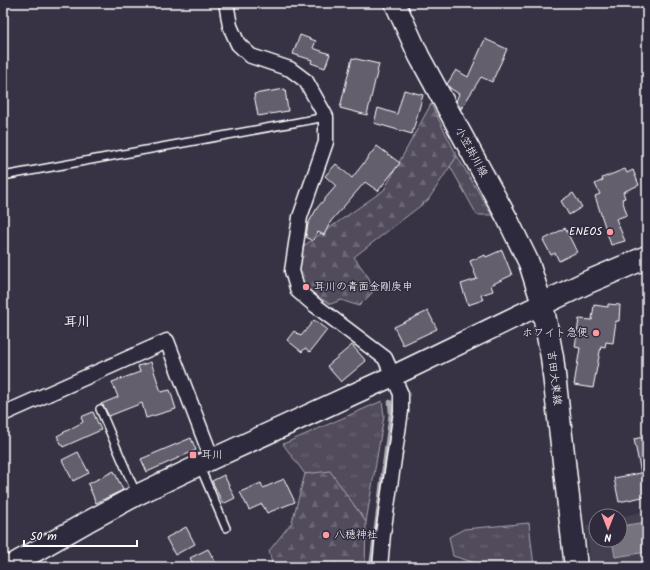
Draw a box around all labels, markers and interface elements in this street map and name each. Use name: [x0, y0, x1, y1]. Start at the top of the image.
street label: 小笠掛川線: [450, 124, 492, 180]
place label: ENEOS: [569, 223, 602, 241]
marker: ENEOS: [605, 227, 615, 237]
place label: 耳川の青面金剛庚申: [314, 278, 413, 296]
marker: 耳川の青面金剛庚申: [301, 282, 311, 292]
district label: 耳川: [64, 312, 90, 333]
place label: ホワイト急便: [522, 324, 588, 342]
marker: ホワイト急便: [591, 328, 601, 338]
street label: 吉田大東線: [542, 350, 566, 406]
place label: 耳川: [201, 446, 223, 464]
marker: 耳川: [188, 450, 198, 460]
north arrow: [588, 508, 628, 548]
scale bar: [24, 522, 137, 548]
place label: 八穂神社: [334, 526, 378, 544]
text: 50 m: [30, 527, 57, 546]
text: N: [604, 528, 611, 546]
marker: 八穂神社: [321, 530, 331, 540]

